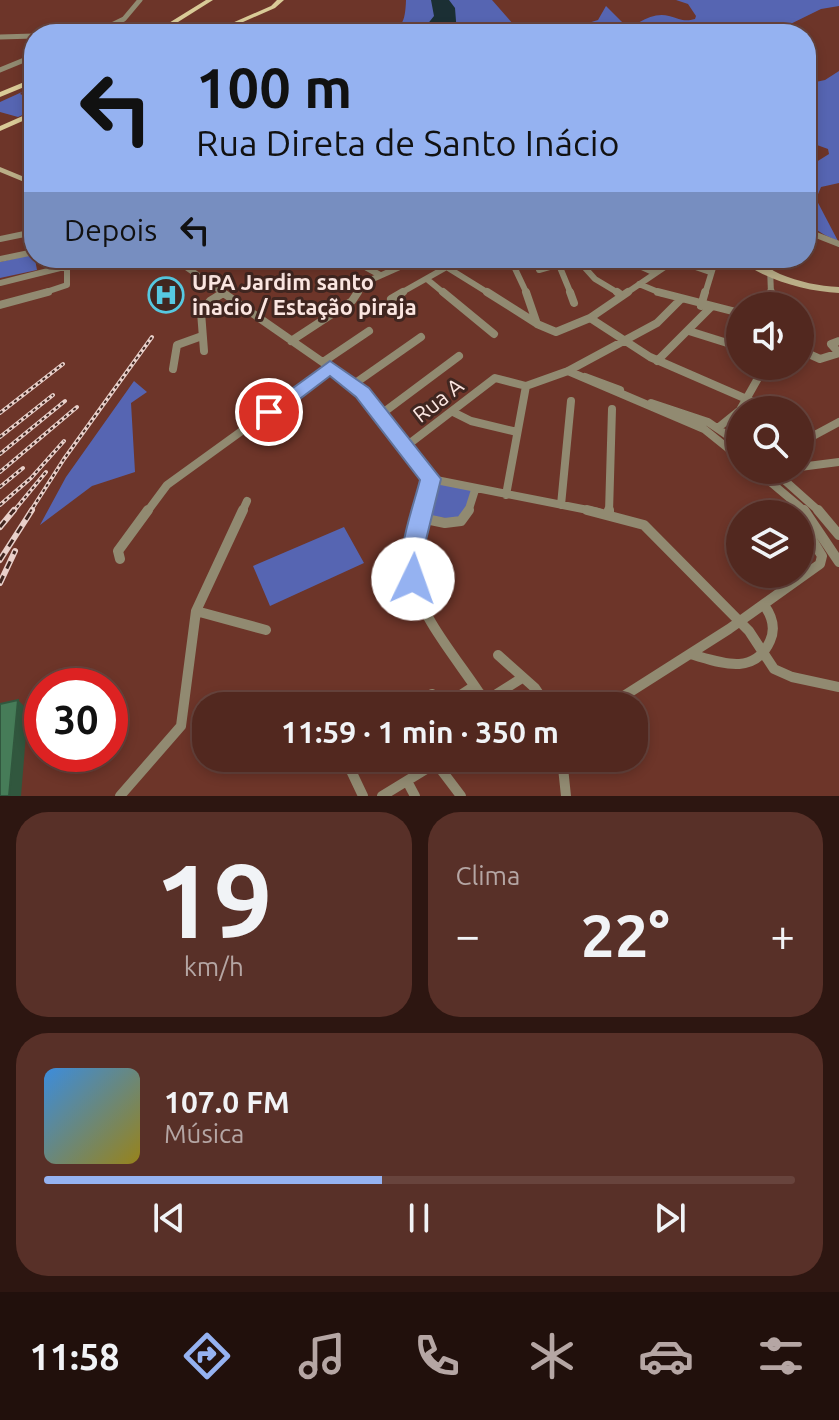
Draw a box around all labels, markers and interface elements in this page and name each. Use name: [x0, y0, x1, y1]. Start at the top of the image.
icon: left: [64, 56, 168, 160]
text: 100 m: [196, 56, 352, 119]
text: Rua Direta de Santo Inácio: [196, 122, 620, 163]
icon: left: [173, 208, 217, 252]
text: Depois: [64, 213, 157, 247]
place label: UPA Jardim santo inacio / Estação piraja: [192, 269, 417, 320]
hospital icon: UPA Jardim santo inacio / Estação piraja: [147, 276, 185, 314]
map controls: [726, 292, 814, 588]
button: sound: [726, 292, 814, 380]
street label: Rua A: [408, 372, 468, 427]
pin: [235, 378, 303, 446]
icon: arrive: [247, 390, 291, 434]
button: search: [726, 396, 814, 484]
button: layers: [726, 500, 814, 588]
position arrow: [371, 537, 455, 621]
speed limit sign: 30: [24, 668, 128, 772]
text: 11:59 · 1 min · 350 m: [281, 715, 559, 749]
text: 19: [155, 841, 272, 958]
text: Clima: [456, 861, 520, 890]
text: 22°: [581, 901, 670, 968]
text: −: [456, 910, 480, 959]
text: +: [770, 910, 795, 959]
text: km/h: [184, 952, 244, 981]
text: 107.0 FM: [164, 1085, 290, 1119]
text: Música: [164, 1119, 244, 1148]
icon: previous: [147, 1196, 191, 1240]
icon: pause: [397, 1196, 441, 1240]
icon: next: [648, 1196, 692, 1240]
icon: directions: [179, 1328, 235, 1384]
icon: music: [294, 1328, 350, 1384]
icon: phone: [409, 1328, 465, 1384]
icon: climate: [524, 1328, 580, 1384]
icon: car: [638, 1328, 694, 1384]
icon: filters: [753, 1328, 809, 1384]
text: 11:58: [29, 1336, 120, 1377]

